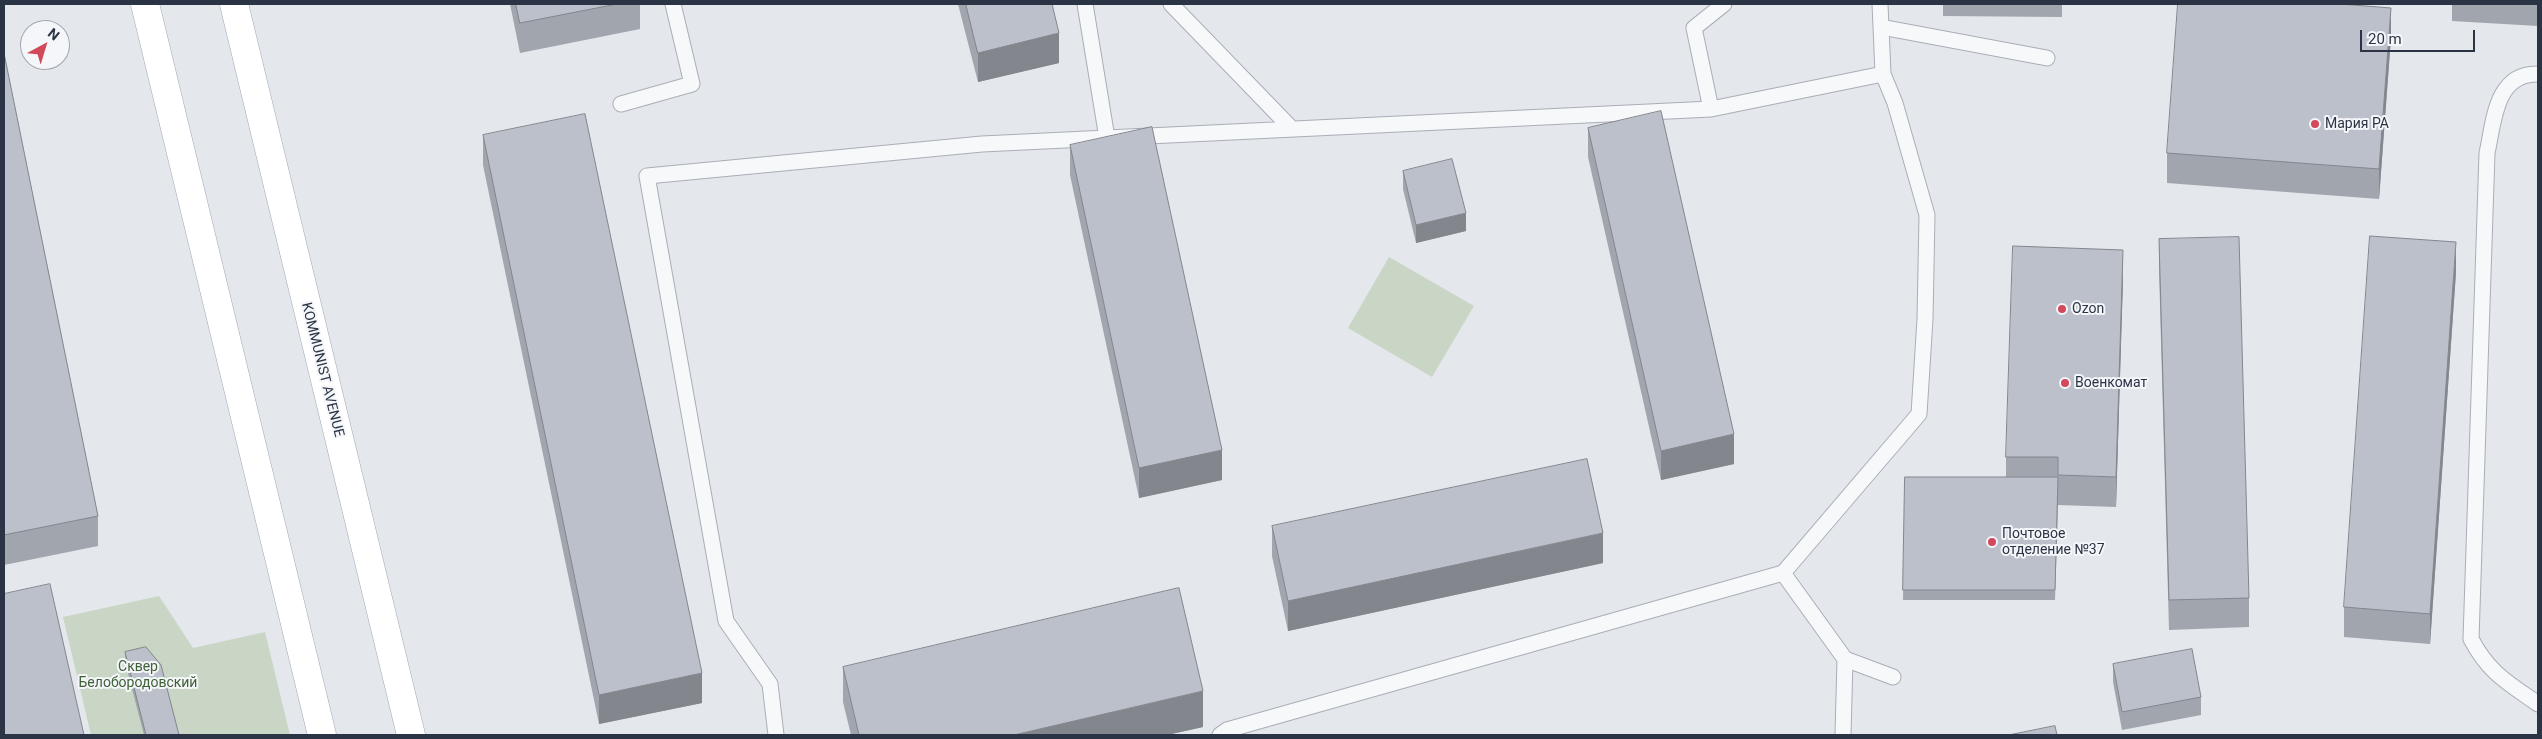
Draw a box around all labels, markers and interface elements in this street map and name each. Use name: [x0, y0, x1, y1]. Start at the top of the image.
north arrow: [20, 20, 70, 70]
scale bar: [2362, 20, 2477, 52]
text: N: [45, 25, 63, 43]
text: 20 m: [2368, 30, 2402, 48]
place label: Мария РА: [2325, 116, 2389, 132]
marker: Мария РА: [2309, 118, 2321, 130]
street label: KOMMUNIST AVENUE: [297, 301, 347, 439]
place label: Ozon: [2072, 301, 2104, 317]
marker: Ozon: [2056, 303, 2068, 315]
place label: Военкомат: [2075, 375, 2147, 391]
marker: Военкомат: [2059, 377, 2071, 389]
place label: Почтовое отделение №37: [2002, 526, 2105, 558]
marker: Почтовое отделение №37: [1986, 536, 1998, 548]
park label: Сквер Белобородовский: [79, 659, 197, 692]

